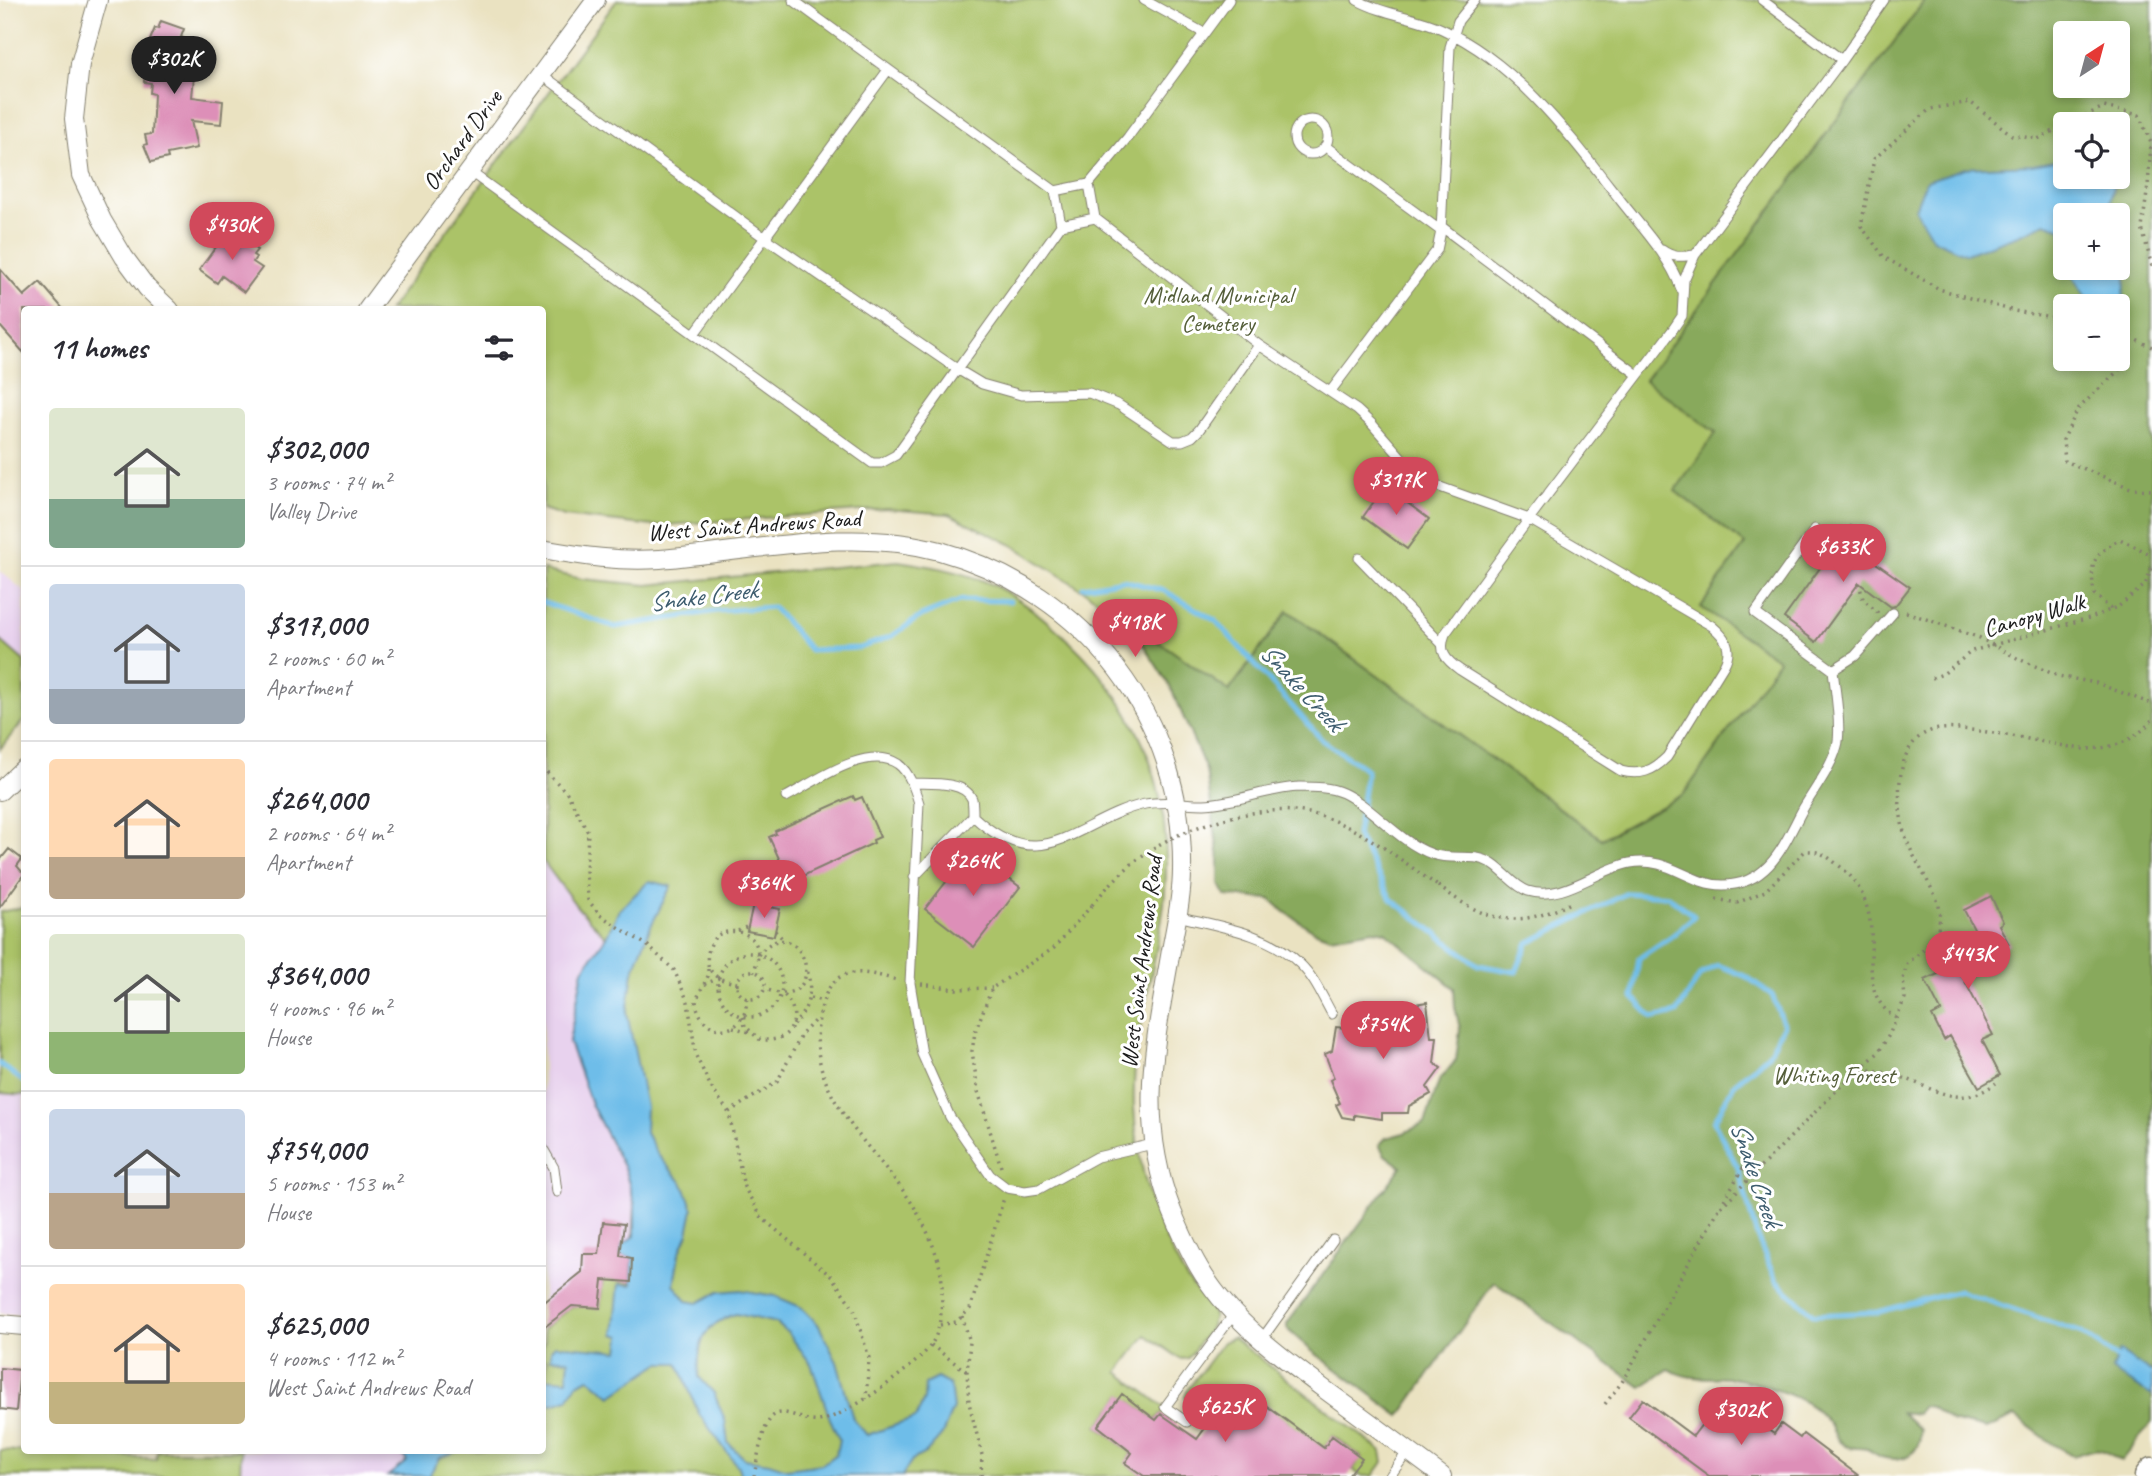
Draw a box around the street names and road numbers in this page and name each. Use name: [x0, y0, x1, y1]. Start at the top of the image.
street label: Orchard Drive: [415, 82, 510, 196]
street label: West Saint Andrews Road: [647, 502, 865, 547]
street label: Canopy Walk: [1980, 586, 2090, 644]
street label: West Saint Andrews Road: [1113, 851, 1169, 1070]

